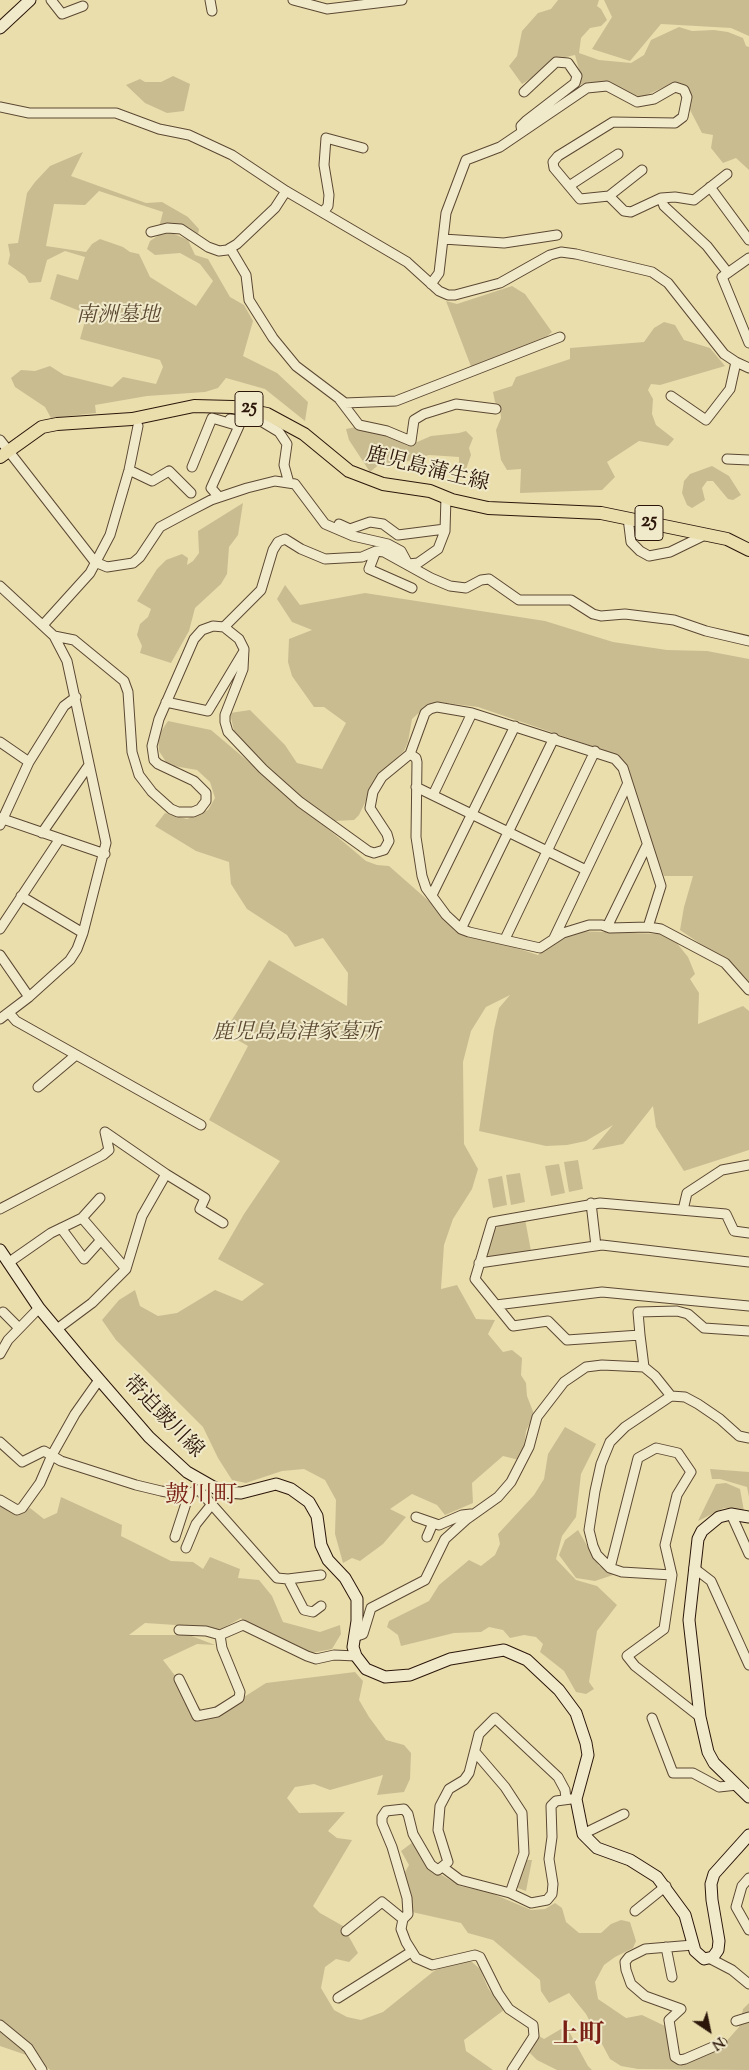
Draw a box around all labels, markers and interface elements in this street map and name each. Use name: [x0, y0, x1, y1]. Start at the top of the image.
park label: 南洲墓地: [76, 304, 160, 330]
road number: 25: [235, 392, 263, 426]
street label: 鹿児島蒲生線: [363, 444, 491, 498]
road number: 25: [635, 506, 663, 540]
park label: 鹿児島島津家墓所: [212, 1021, 380, 1047]
street label: 帯迫皷川線: [116, 1371, 208, 1465]
district label: 皷川町: [165, 1484, 237, 1512]
north arrow: [684, 2005, 734, 2055]
district label: 上町: [553, 2022, 605, 2054]
text: N: [707, 2031, 728, 2054]

